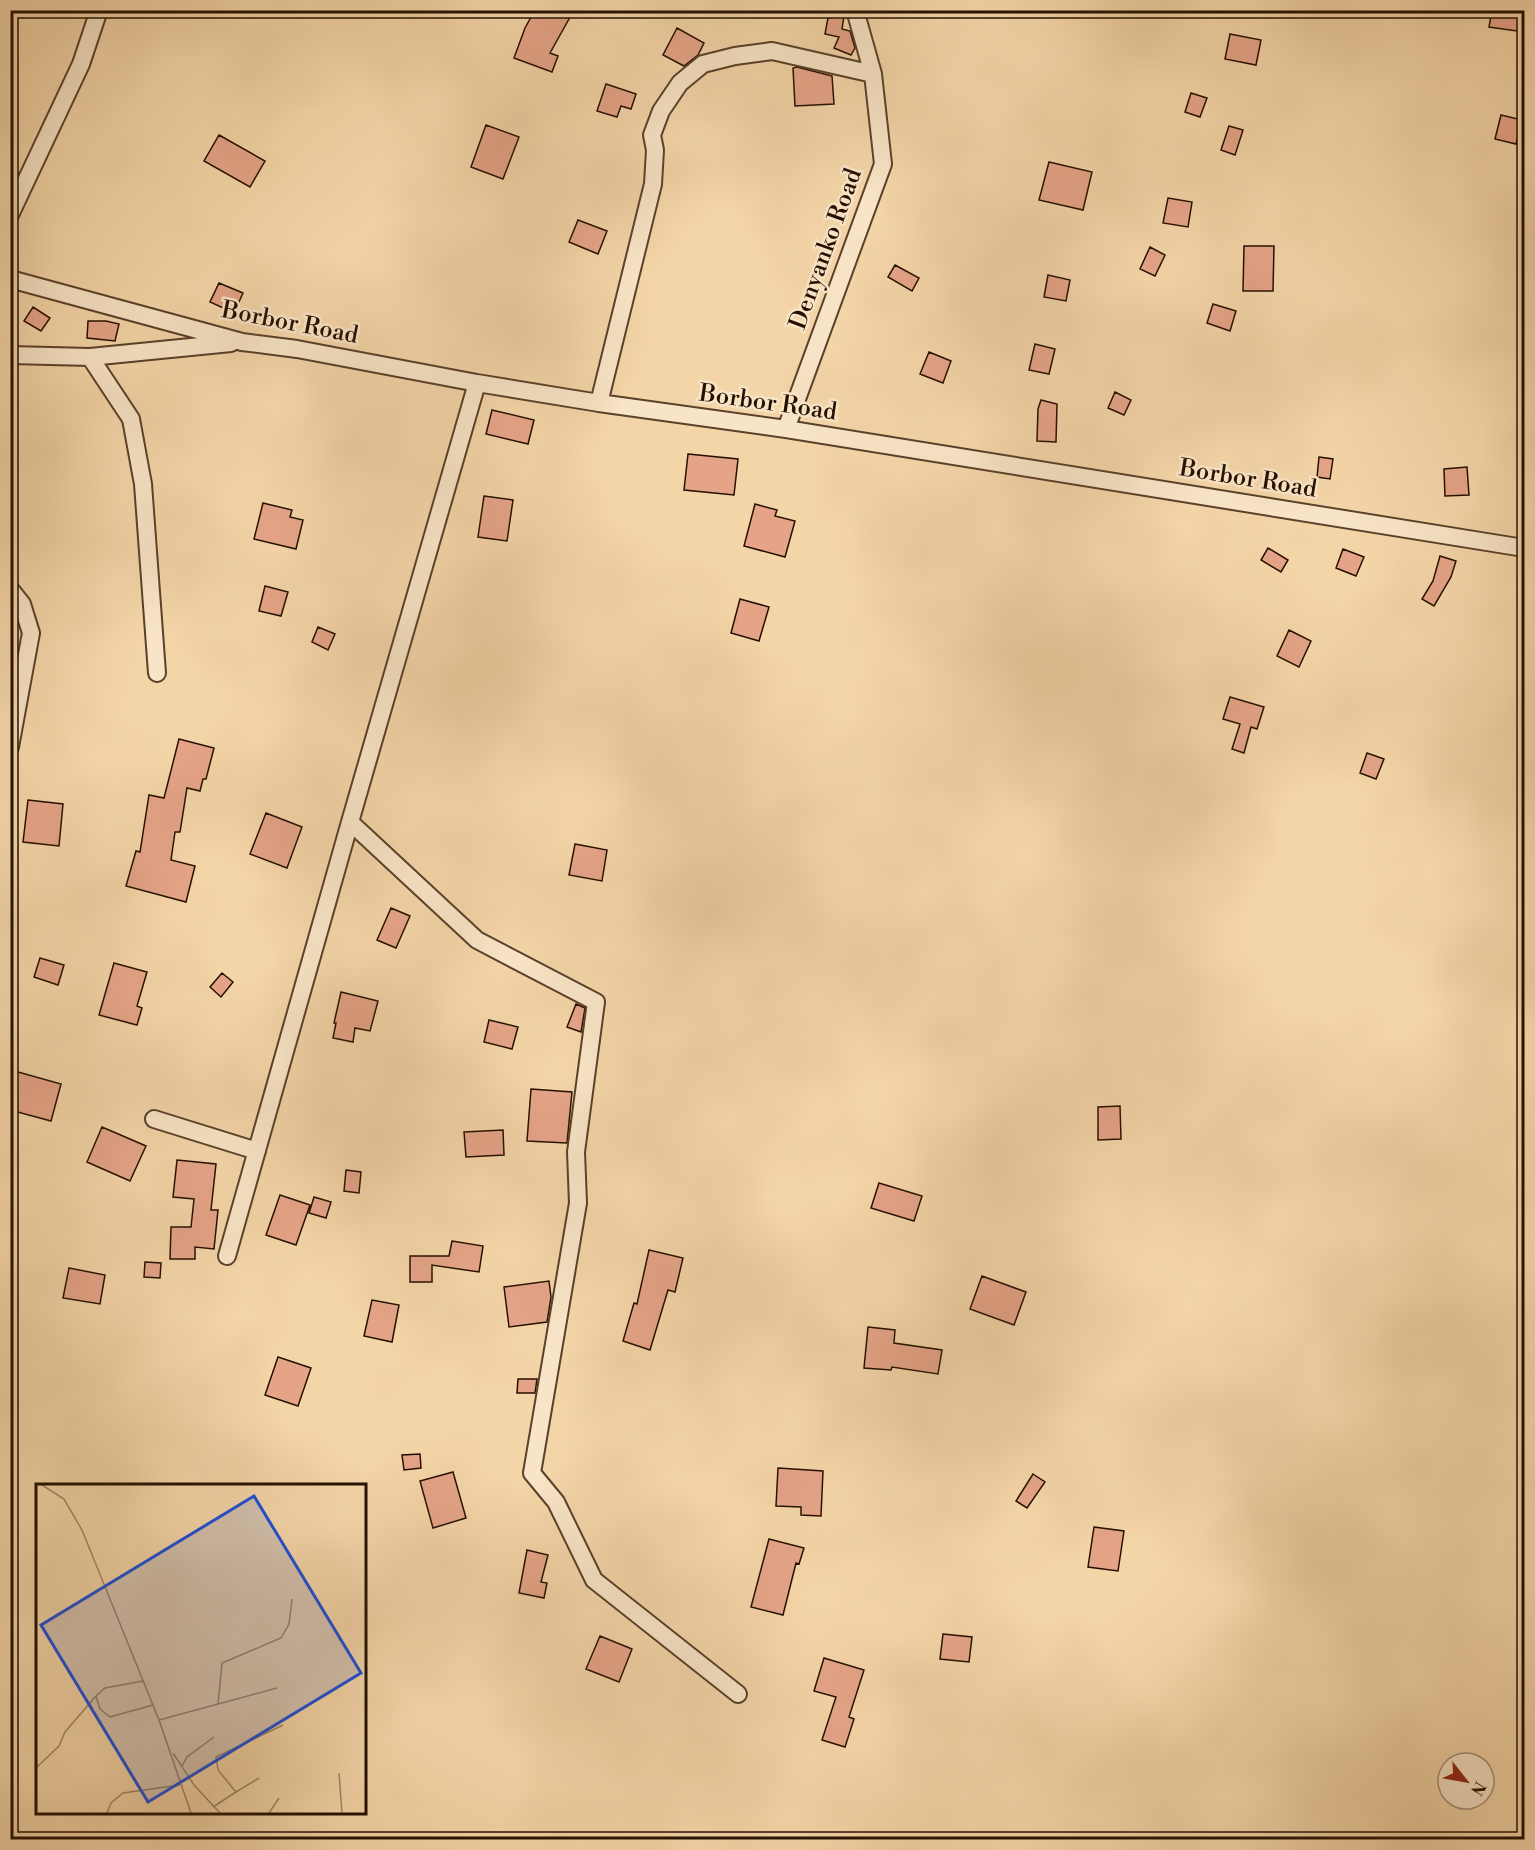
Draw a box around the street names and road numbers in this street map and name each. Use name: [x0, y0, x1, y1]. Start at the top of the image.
street label: Denyanko Road: [783, 164, 869, 334]
street label: Borbor Road: [218, 295, 361, 351]
street label: Borbor Road: [696, 378, 839, 428]
street label: Borbor Road: [1176, 453, 1319, 505]

